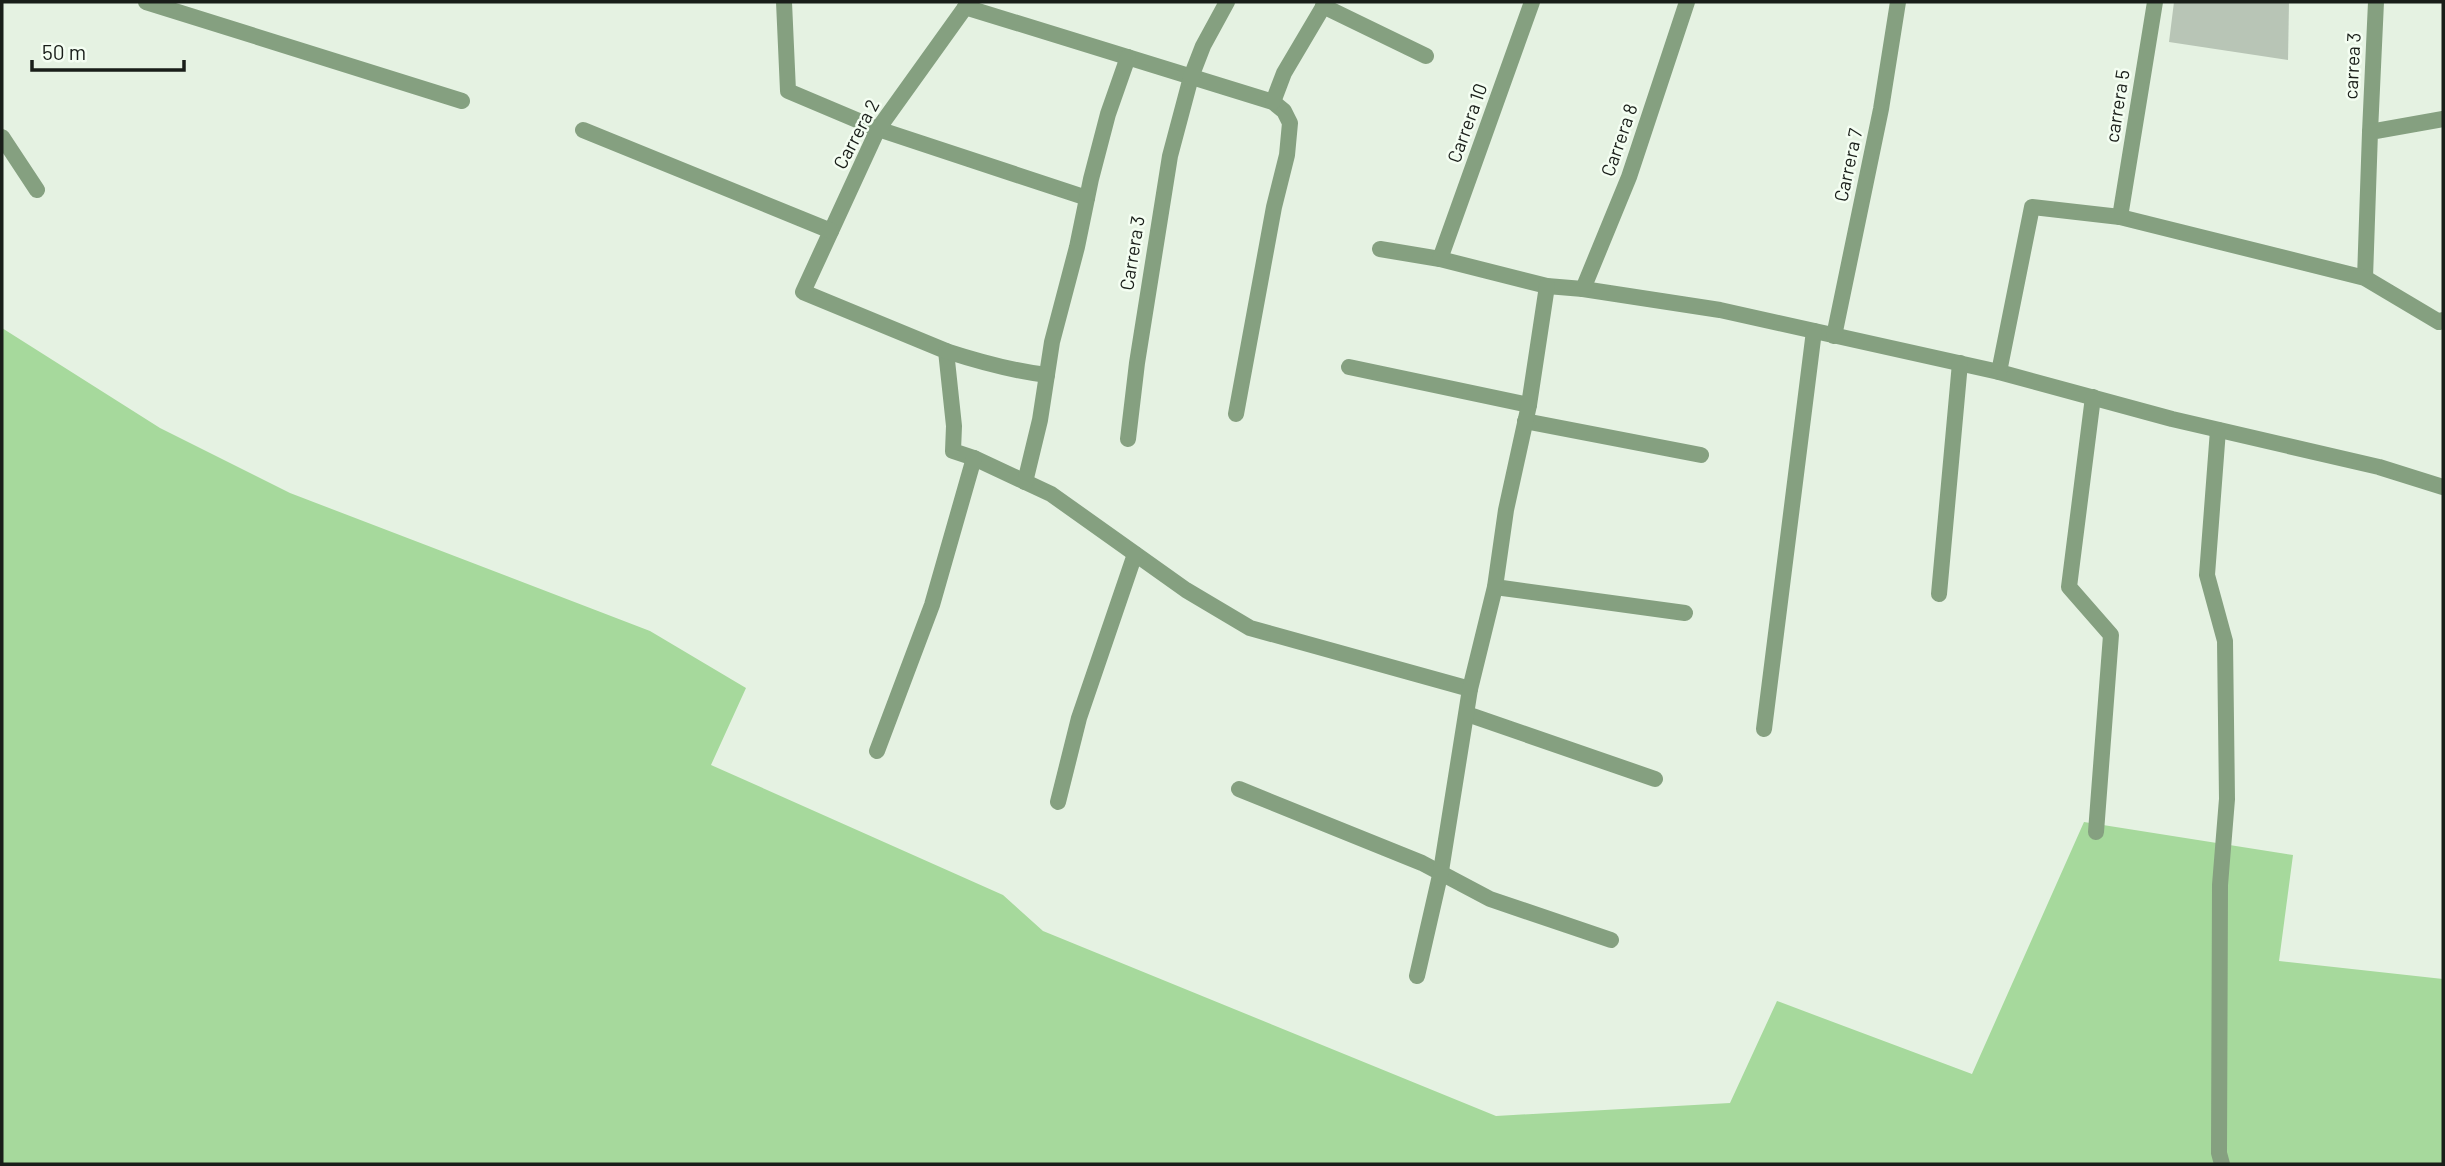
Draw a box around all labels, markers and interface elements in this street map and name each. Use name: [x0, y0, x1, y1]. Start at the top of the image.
scale bar: [32, 28, 184, 72]
street label: carrea 3: [2338, 32, 2365, 100]
text: 50 m: [42, 39, 86, 64]
street label: carrera 5: [2099, 68, 2134, 144]
street label: Carrera 10: [1442, 80, 1491, 166]
street label: Carrera 2: [828, 95, 883, 173]
street label: Carrera 8: [1595, 101, 1642, 179]
street label: Carrera 7: [1829, 126, 1866, 204]
street label: Carrera 3: [1114, 214, 1149, 292]

